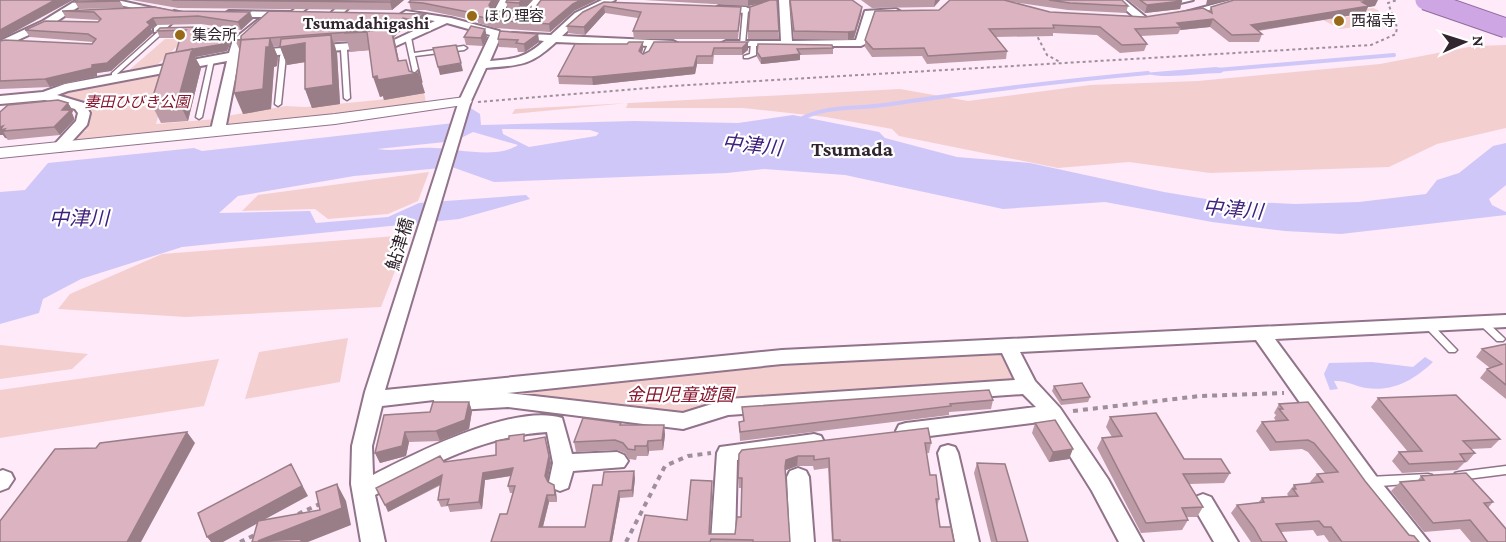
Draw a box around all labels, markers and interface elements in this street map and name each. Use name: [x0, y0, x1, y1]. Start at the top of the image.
place label: ほり理容: [484, 8, 544, 24]
marker: ほり理容: [465, 9, 479, 23]
north arrow: [1434, 12, 1494, 72]
district label: Tsumadahigashi: [303, 13, 430, 33]
place label: 西福寺: [1351, 13, 1396, 29]
marker: 西福寺: [1332, 14, 1346, 28]
place label: 集会所: [192, 27, 237, 43]
marker: 集会所: [173, 28, 187, 42]
text: N: [1470, 35, 1487, 47]
park label: 妻田ひびき公園: [84, 94, 191, 110]
water label: 中津川: [721, 131, 785, 159]
district label: Tsumada: [811, 137, 894, 161]
water label: 中津川: [1202, 195, 1266, 223]
water label: 中津川: [49, 207, 111, 229]
street label: 鮎津橋: [383, 215, 417, 273]
park label: 金田児童遊園: [626, 385, 737, 405]

